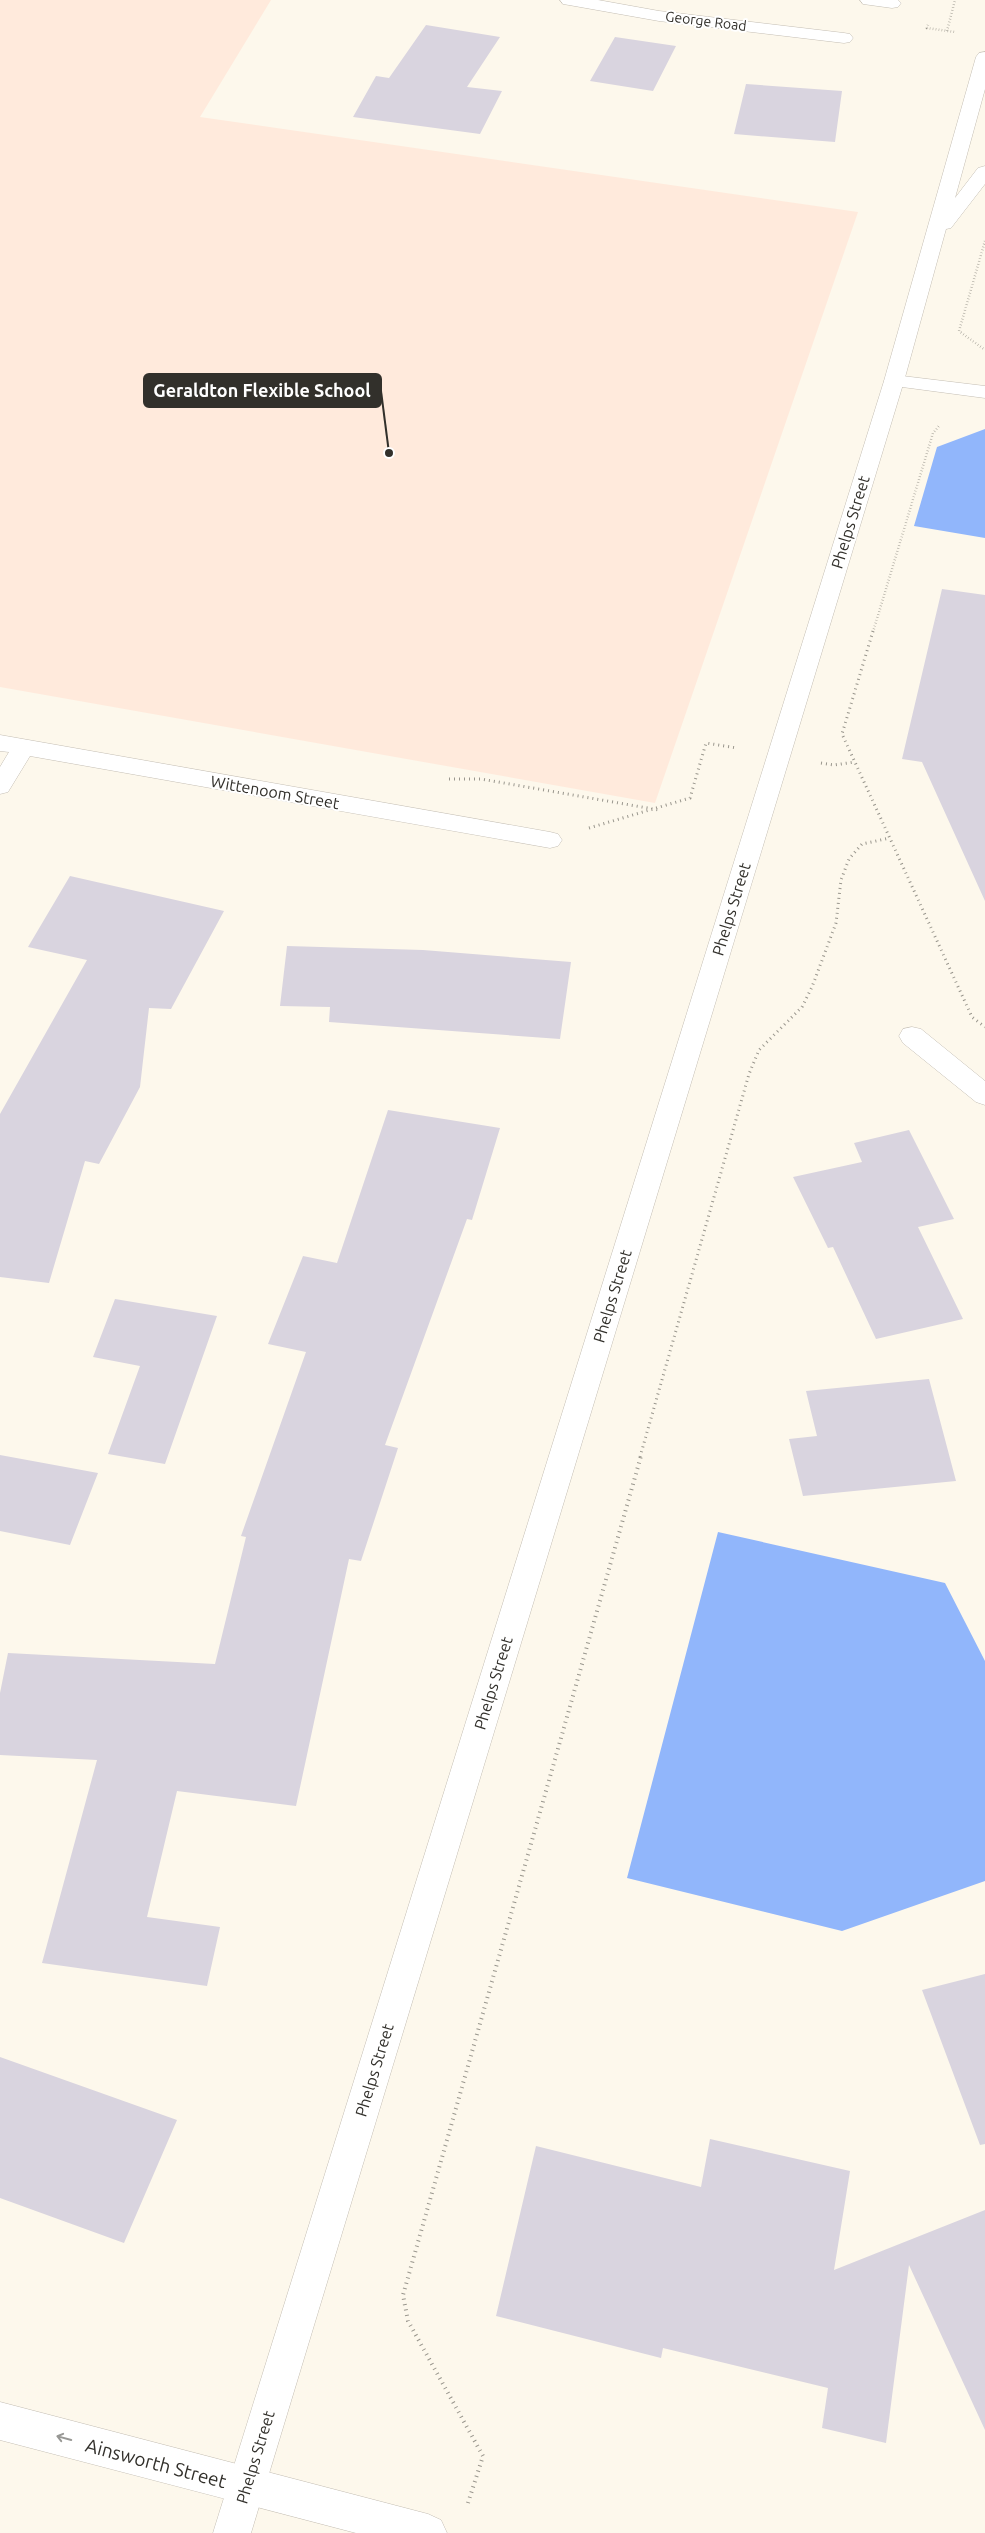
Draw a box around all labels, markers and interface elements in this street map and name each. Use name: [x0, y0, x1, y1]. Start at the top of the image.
street label: George Road: [664, 8, 748, 34]
callout: Geraldton Flexible School: [144, 374, 381, 407]
text: Geraldton Flexible School: [153, 380, 371, 400]
street label: Phelps Street: [827, 473, 873, 571]
street label: Wittenoom Street: [209, 772, 341, 812]
street label: Phelps Street: [708, 860, 754, 958]
street label: Phelps Street: [589, 1247, 635, 1345]
street label: Phelps Street: [470, 1634, 516, 1732]
street label: Phelps Street: [351, 2021, 397, 2119]
street label: Phelps Street: [232, 2408, 278, 2506]
one-way arrow: [56, 2433, 72, 2443]
street label: Ainsworth Street: [83, 2434, 229, 2493]

